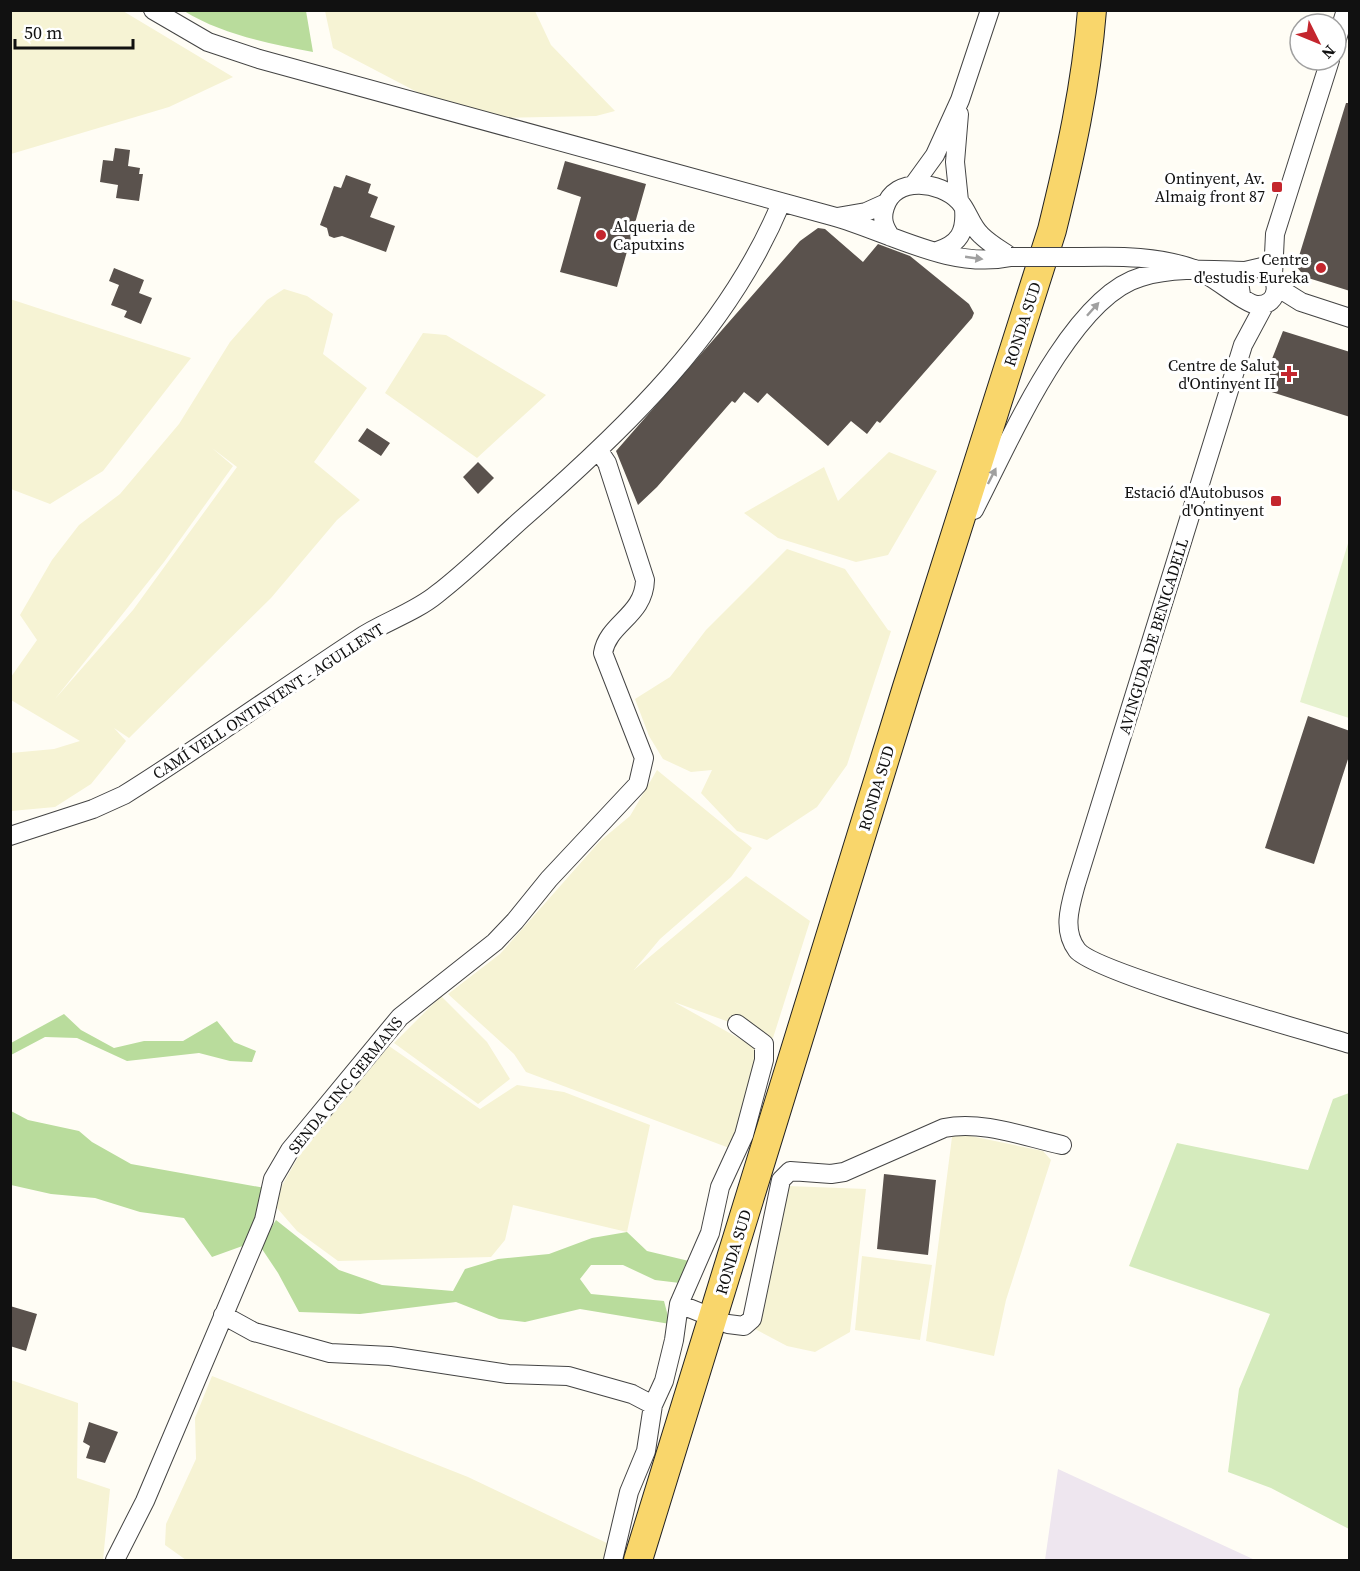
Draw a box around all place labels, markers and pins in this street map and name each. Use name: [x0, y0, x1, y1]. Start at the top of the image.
place label: Ontinyent, Av. Almaig front 87: [1155, 167, 1265, 207]
marker: Ontinyent, Av. Almaig front 87: [1270, 180, 1284, 194]
place label: Alqueria de Caputxins: [613, 215, 695, 255]
marker: Alqueria de Caputxins: [594, 228, 608, 242]
place label: Centre d'estudis Eureka: [1194, 248, 1310, 288]
marker: Centre d'estudis Eureka: [1314, 261, 1328, 275]
place label: Centre de Salut d'Ontinyent II: [1168, 354, 1277, 394]
marker: Centre de Salut d'Ontinyent II: [1280, 365, 1298, 383]
place label: Estació d'Autobusos d'Ontinyent: [1124, 481, 1265, 521]
marker: Estació d'Autobusos d'Ontinyent: [1269, 494, 1283, 508]

